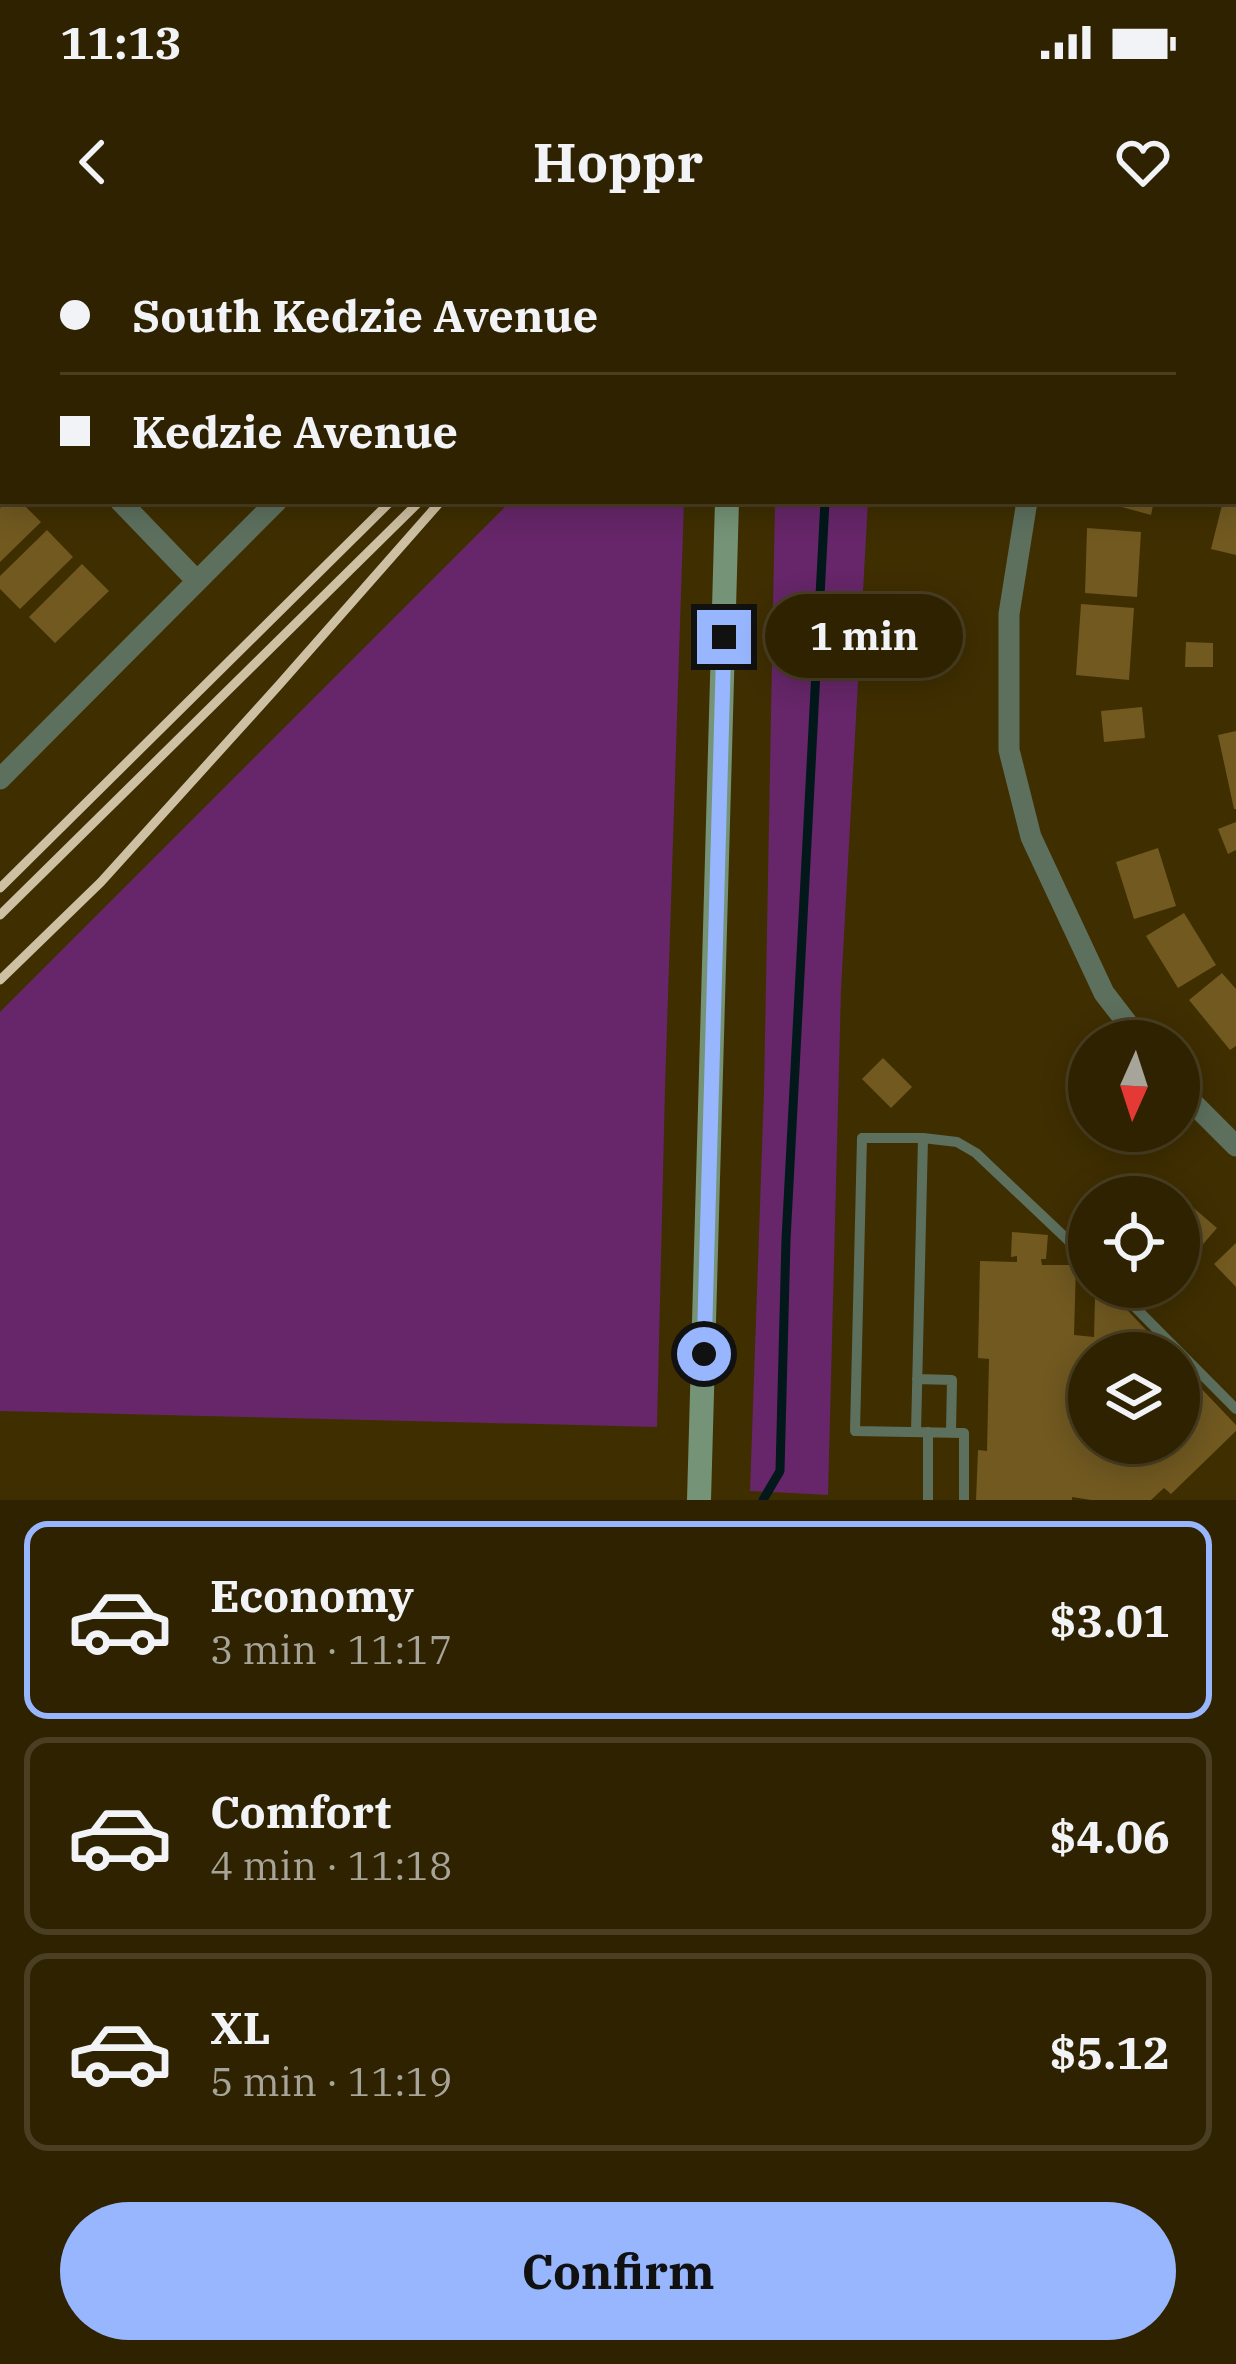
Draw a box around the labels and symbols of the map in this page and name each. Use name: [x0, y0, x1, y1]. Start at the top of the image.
callout: 1 min: [766, 595, 964, 679]
route end: [697, 610, 751, 664]
north arrow: [1068, 1020, 1200, 1152]
route start: [677, 1327, 731, 1381]

